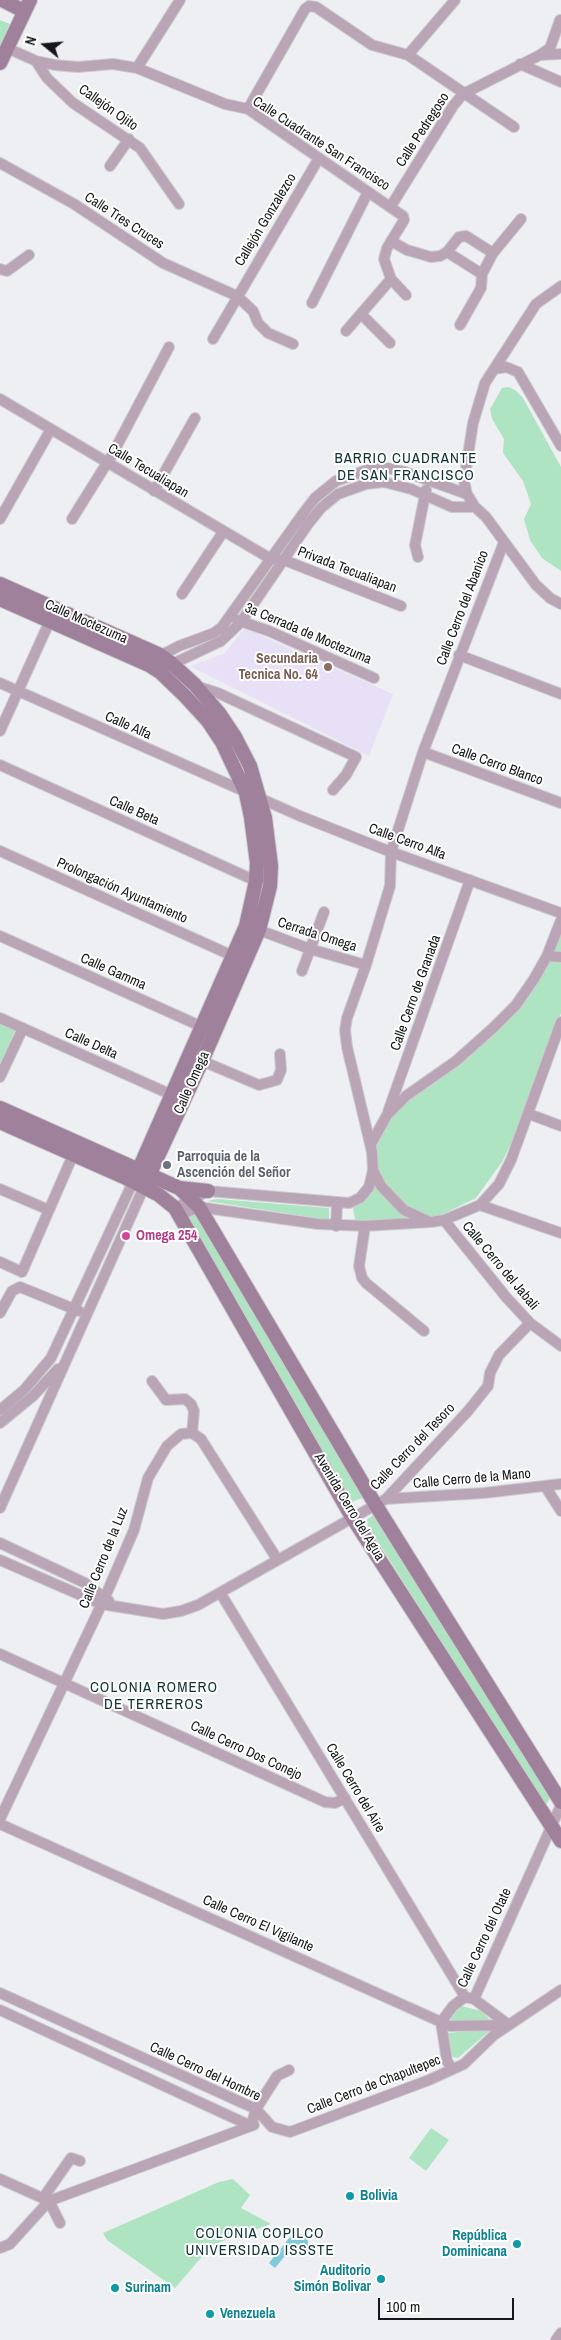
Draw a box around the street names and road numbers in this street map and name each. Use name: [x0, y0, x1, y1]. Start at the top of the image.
street label: Callejón Ojito: [75, 81, 141, 135]
street label: Calle Pedregoso: [393, 90, 453, 170]
street label: Calle Cuadrante San Francisco: [249, 93, 393, 195]
street label: Callejón Gonzalezco: [232, 171, 300, 269]
street label: Calle Tres Cruces: [81, 189, 167, 253]
street label: Calle Tecualiapan: [105, 440, 191, 502]
street label: Privada Tecualiapan: [295, 543, 399, 597]
street label: Calle Cerro del Abanico: [433, 548, 493, 668]
street label: Calle Moctezuma: [42, 596, 130, 648]
street label: 3a Cerrada de Moctezuma: [242, 600, 374, 668]
street label: Calle Alfa: [102, 708, 154, 744]
street label: Calle Cerro Blanco: [449, 741, 545, 789]
street label: Calle Beta: [106, 793, 162, 829]
street label: Calle Cerro Alfa: [366, 820, 448, 864]
street label: Prolongación Ayuntamiento: [54, 855, 190, 927]
street label: Cerrada Omega: [275, 914, 359, 956]
street label: Calle Cerro de Granada: [387, 933, 445, 1053]
street label: Calle Gamma: [78, 950, 148, 994]
street label: Calle Delta: [62, 1025, 120, 1063]
street label: Calle Omega: [171, 1049, 213, 1117]
street label: Calle Cerro del Jabali: [458, 1218, 542, 1314]
street label: Calle Cerro del Tesoro: [367, 1400, 459, 1494]
street label: Avenida Cerro del Agua: [310, 1450, 388, 1564]
street label: Calle Cerro de la Mano: [412, 1465, 532, 1493]
street label: Calle Cerro de la Luz: [76, 1505, 132, 1611]
street label: Calle Cerro Dos Conejo: [188, 1718, 304, 1784]
street label: Calle Cerro del Aire: [322, 1740, 388, 1836]
street label: Calle Cerro del Otate: [455, 1886, 515, 1990]
street label: Calle Cerro El Vigilante: [200, 1892, 316, 1956]
street label: Calle Cerro del Hombre: [147, 2039, 263, 2105]
street label: Calle Cerro de Chapultepec: [305, 2052, 443, 2118]

